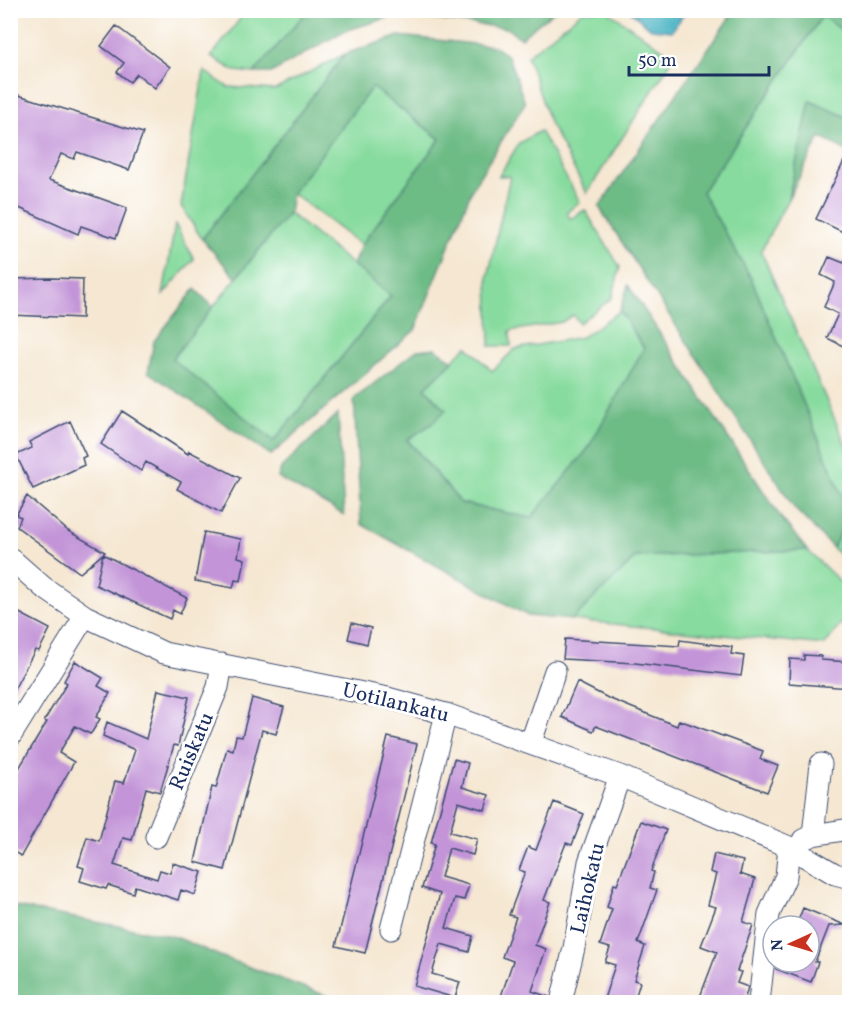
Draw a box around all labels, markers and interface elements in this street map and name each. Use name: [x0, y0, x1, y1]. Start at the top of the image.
scale bar: [629, 39, 768, 77]
text: 50 m: [638, 49, 677, 74]
street label: Uotilankatu: [339, 676, 452, 731]
street label: Ruiskatu: [163, 708, 222, 795]
street label: Laihokatu: [564, 840, 613, 937]
north arrow: [761, 914, 821, 974]
text: N: [767, 938, 789, 951]

